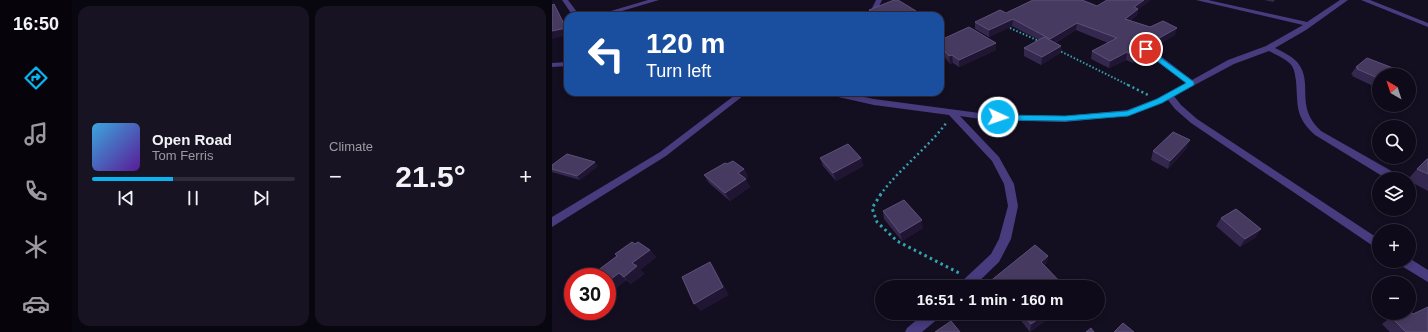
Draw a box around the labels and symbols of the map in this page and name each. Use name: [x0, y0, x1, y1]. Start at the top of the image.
pin: [1129, 32, 1163, 66]
north arrow: [1372, 68, 1416, 112]
position arrow: [977, 96, 1019, 138]
speed limit sign: 30: [564, 268, 616, 320]

